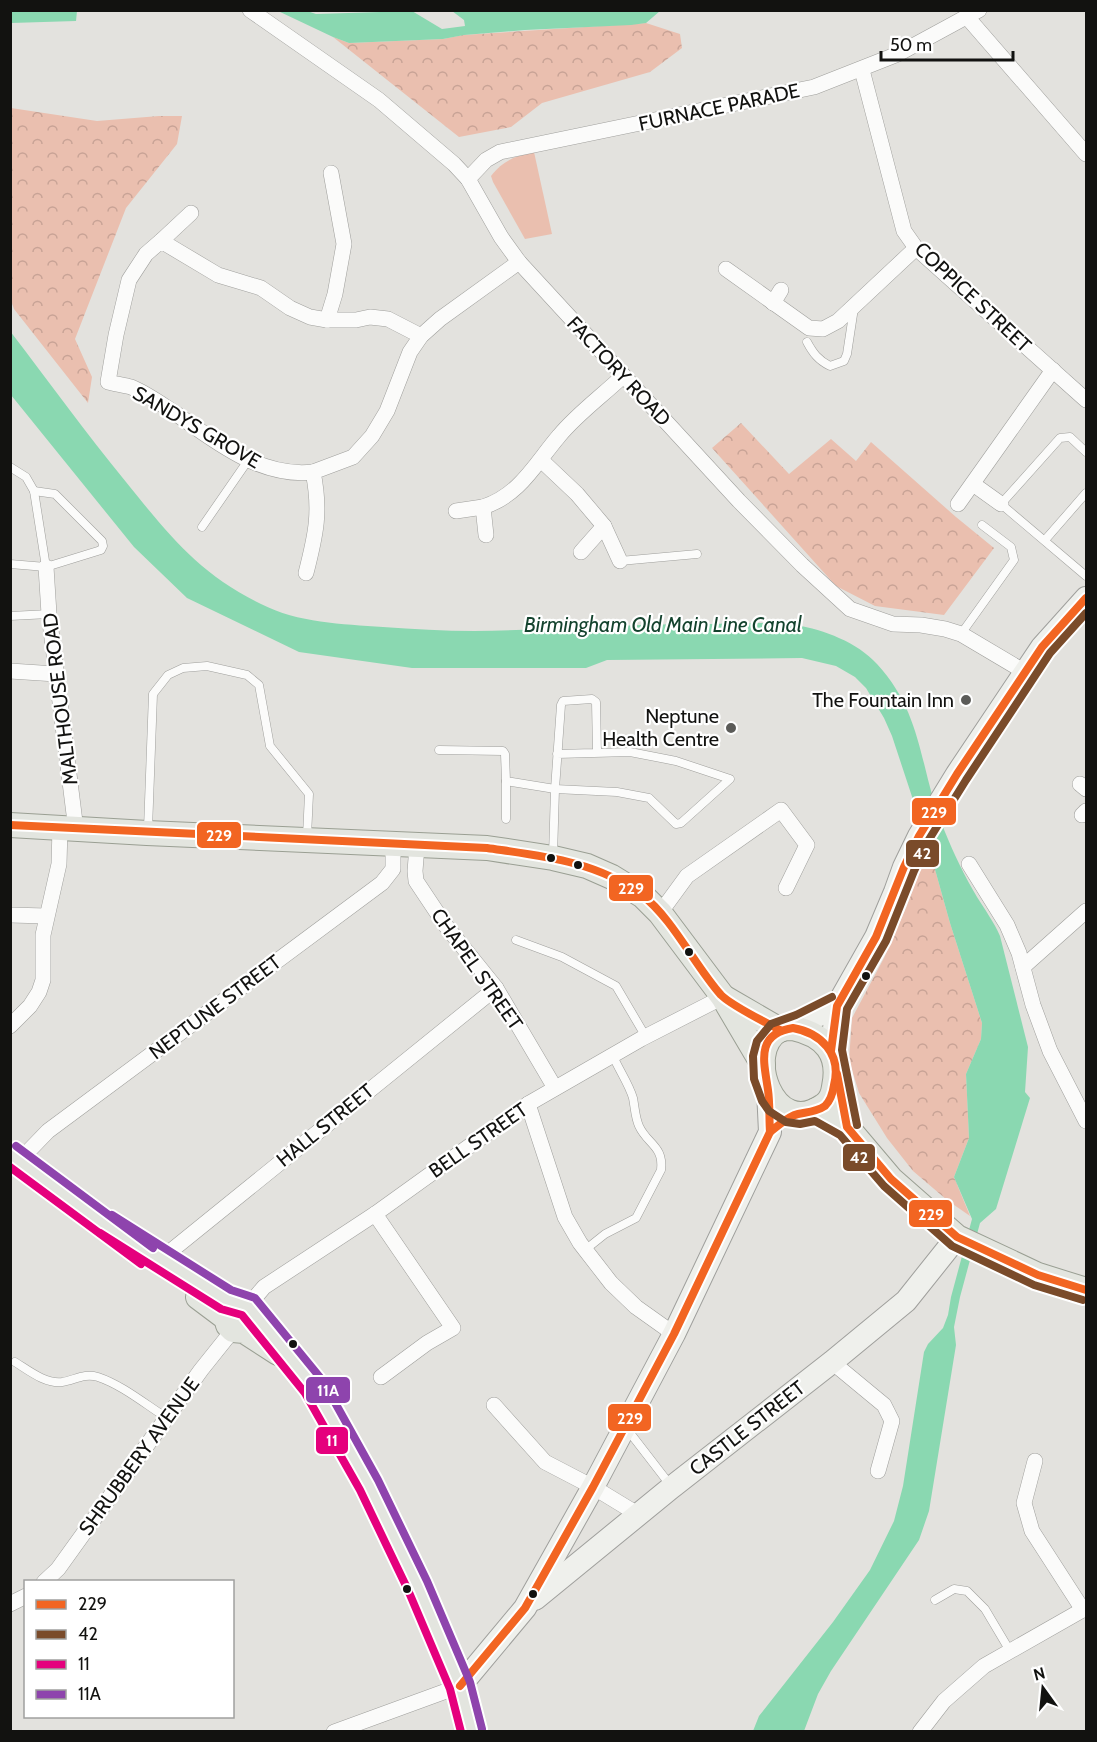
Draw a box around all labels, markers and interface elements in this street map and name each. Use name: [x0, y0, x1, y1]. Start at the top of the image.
scale bar: [881, 24, 1013, 62]
text: 50 m: [890, 34, 932, 56]
street label: FURNACE PARADE: [636, 78, 802, 136]
street label: COPPICE STREET: [910, 237, 1036, 357]
street label: FACTORY ROAD: [562, 311, 676, 431]
street label: SANDYS GROVE: [129, 381, 265, 473]
street label: MALTHOUSE ROAD: [38, 612, 82, 786]
water label: Birmingham Old Main Line Canal: [524, 612, 802, 637]
place label: The Fountain Inn: [812, 688, 954, 712]
marker: The Fountain Inn: [959, 693, 973, 707]
place label: Neptune Health Centre: [602, 704, 719, 751]
marker: Neptune Health Centre: [724, 721, 738, 735]
line badge: 229: [911, 797, 957, 826]
text: 229: [921, 803, 947, 822]
line badge: 229: [196, 821, 242, 849]
text: 229: [206, 826, 232, 845]
line badge: 42: [905, 839, 940, 868]
text: 42: [913, 844, 931, 863]
unlabelled marker: [545, 852, 557, 864]
unlabelled marker: [572, 859, 584, 871]
line badge: 229: [608, 874, 654, 902]
text: 229: [618, 879, 644, 898]
street label: CHAPEL STREET: [426, 904, 528, 1035]
unlabelled marker: [683, 946, 695, 958]
street label: NEPTUNE STREET: [144, 949, 286, 1064]
unlabelled marker: [860, 970, 872, 982]
street label: HALL STREET: [272, 1078, 379, 1172]
street label: BELL STREET: [424, 1097, 532, 1183]
line badge: 42: [842, 1143, 876, 1172]
text: 42: [850, 1148, 868, 1167]
line badge: 229: [908, 1199, 953, 1228]
text: 229: [918, 1205, 944, 1224]
unlabelled marker: [287, 1338, 299, 1350]
street label: SHRUBBERY AVENUE: [74, 1372, 204, 1540]
street label: CASTLE STREET: [685, 1375, 810, 1480]
line badge: 11A: [305, 1376, 351, 1404]
text: 11A: [317, 1381, 339, 1400]
line badge: 229: [607, 1403, 652, 1432]
text: 229: [617, 1409, 643, 1428]
line badge: 11: [315, 1426, 349, 1455]
text: 11: [326, 1431, 338, 1450]
legend: [24, 1580, 234, 1718]
unlabelled marker: [401, 1583, 413, 1595]
unlabelled marker: [527, 1588, 539, 1600]
text: 229: [78, 1593, 107, 1615]
text: 42: [78, 1623, 98, 1645]
text: 11: [78, 1653, 90, 1675]
north arrow: [1013, 1658, 1073, 1718]
text: N: [1031, 1663, 1047, 1685]
text: 11A: [78, 1683, 101, 1705]

